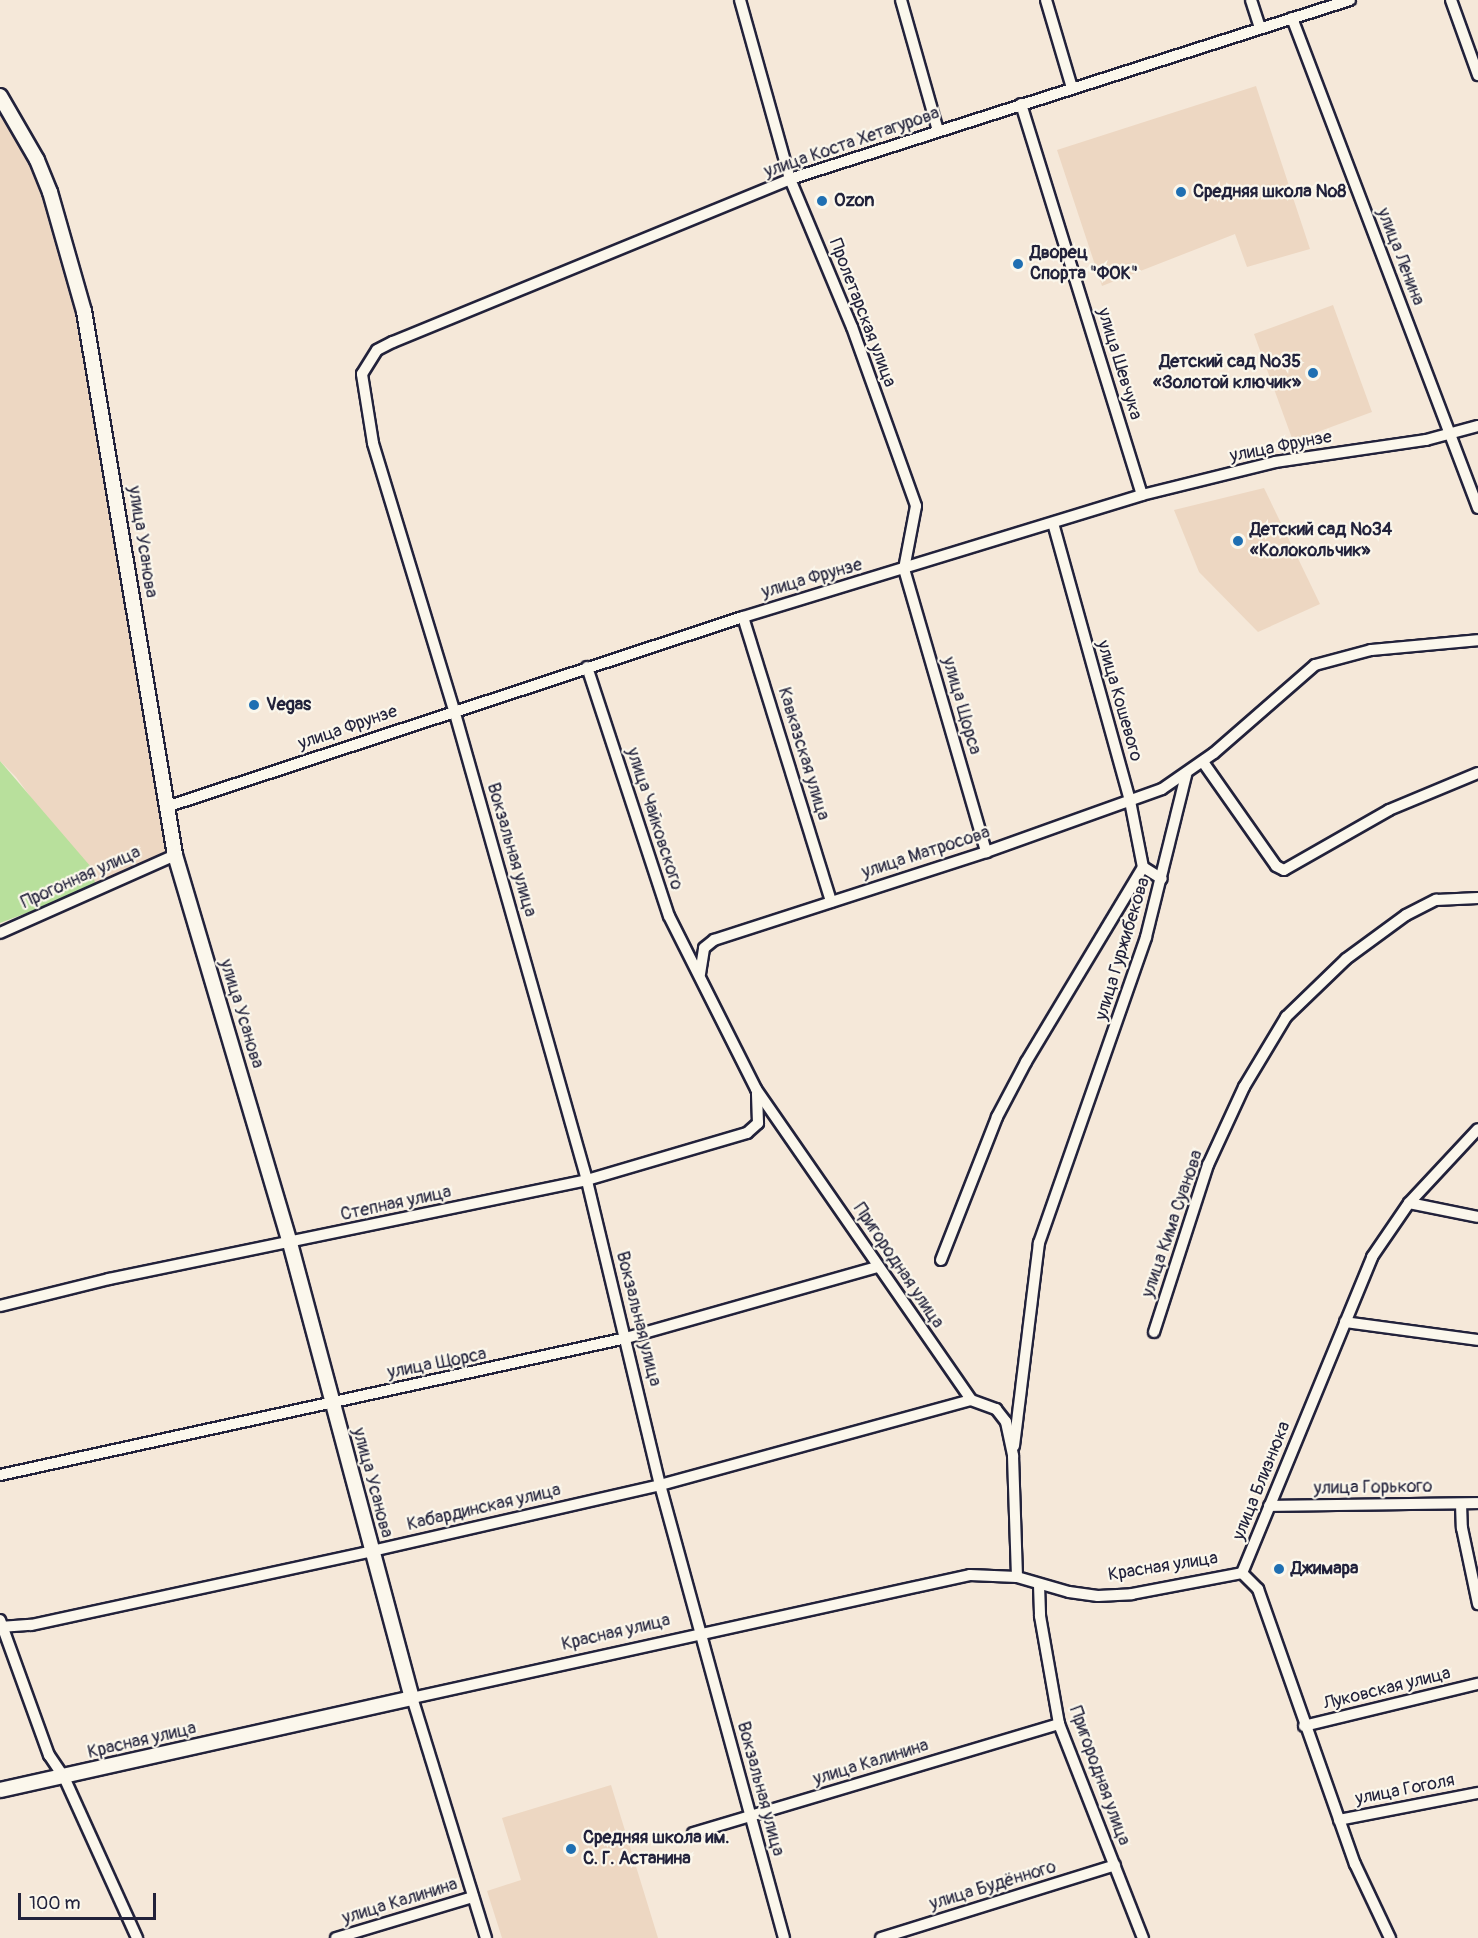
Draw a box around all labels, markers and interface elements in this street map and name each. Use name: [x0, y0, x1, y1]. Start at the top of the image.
street label: улица Коста Хетагурова: [762, 103, 942, 183]
place label: Средняя школа №8: [1193, 181, 1346, 203]
marker: Средняя школа №8: [1174, 185, 1188, 199]
place label: Ozon: [834, 190, 874, 212]
marker: Ozon: [815, 194, 829, 208]
street label: улица Ленина: [1372, 205, 1428, 309]
street label: Пролетарская улица: [824, 236, 900, 390]
place label: Дворец Спорта "ФОК": [1030, 243, 1138, 286]
marker: Дворец Спорта "ФОК": [1011, 257, 1025, 271]
street label: улица Шевчука: [1092, 306, 1146, 422]
place label: Детский сад №35 «Золотой ключик»: [1153, 352, 1301, 394]
marker: Детский сад №35 «Золотой ключик»: [1306, 366, 1320, 380]
street label: улица Фрунзе: [1228, 427, 1334, 467]
street label: улица Усанова: [123, 485, 161, 599]
place label: Детский сад №34 «Колокольчик»: [1250, 520, 1392, 562]
marker: Детский сад №34 «Колокольчик»: [1231, 534, 1245, 548]
street label: улица Фрунзе: [759, 554, 865, 604]
street label: улица Кошевого: [1091, 638, 1147, 764]
street label: улица Щорса: [937, 655, 985, 757]
street label: Кавказская улица: [773, 685, 833, 823]
place label: Vegas: [266, 694, 311, 716]
marker: Vegas: [247, 698, 261, 712]
street label: улица Фрунзе: [296, 701, 400, 755]
street label: улица Чайковского: [621, 745, 687, 893]
street label: Вокзальная улица: [482, 780, 540, 920]
street label: улица Матросова: [859, 822, 993, 884]
street label: Прогонная улица: [18, 842, 144, 914]
street label: улица Гуржибекова: [1091, 875, 1155, 1023]
street label: улица Усанова: [214, 957, 268, 1071]
street label: улица Кима Суанова: [1138, 1148, 1208, 1300]
street label: Степная улица: [339, 1182, 453, 1226]
street label: Пригородная улица: [848, 1199, 948, 1333]
street label: Вокзальная улица: [611, 1249, 665, 1389]
street label: улица Щорса: [386, 1344, 488, 1384]
street label: улица Близнюка: [1228, 1418, 1296, 1544]
street label: улица Усанова: [347, 1426, 397, 1540]
street label: улица Горького: [1314, 1476, 1432, 1500]
street label: Кабардинская улица: [405, 1480, 563, 1536]
street label: Красная улица: [1107, 1548, 1219, 1586]
place label: Джимара: [1291, 1558, 1358, 1580]
marker: Джимара: [1272, 1562, 1286, 1576]
street label: Красная улица: [560, 1610, 672, 1656]
street label: Луковская улица: [1321, 1663, 1453, 1715]
street label: Пригородная улица: [1064, 1703, 1134, 1849]
street label: Красная улица: [86, 1718, 198, 1764]
street label: Вокзальная улица: [732, 1719, 788, 1859]
street label: улица Калинина: [811, 1735, 931, 1791]
street label: улица Гоголя: [1353, 1770, 1457, 1810]
place label: Средняя школа им. C. Г. Астанина: [583, 1828, 729, 1870]
marker: Средняя школа им. C. Г. Астанина: [564, 1842, 578, 1856]
street label: улица Будённого: [927, 1856, 1059, 1916]
street label: улица Калинина: [340, 1874, 460, 1930]
scale bar: [21, 1881, 159, 1919]
text: 100 m: [29, 1892, 81, 1915]

